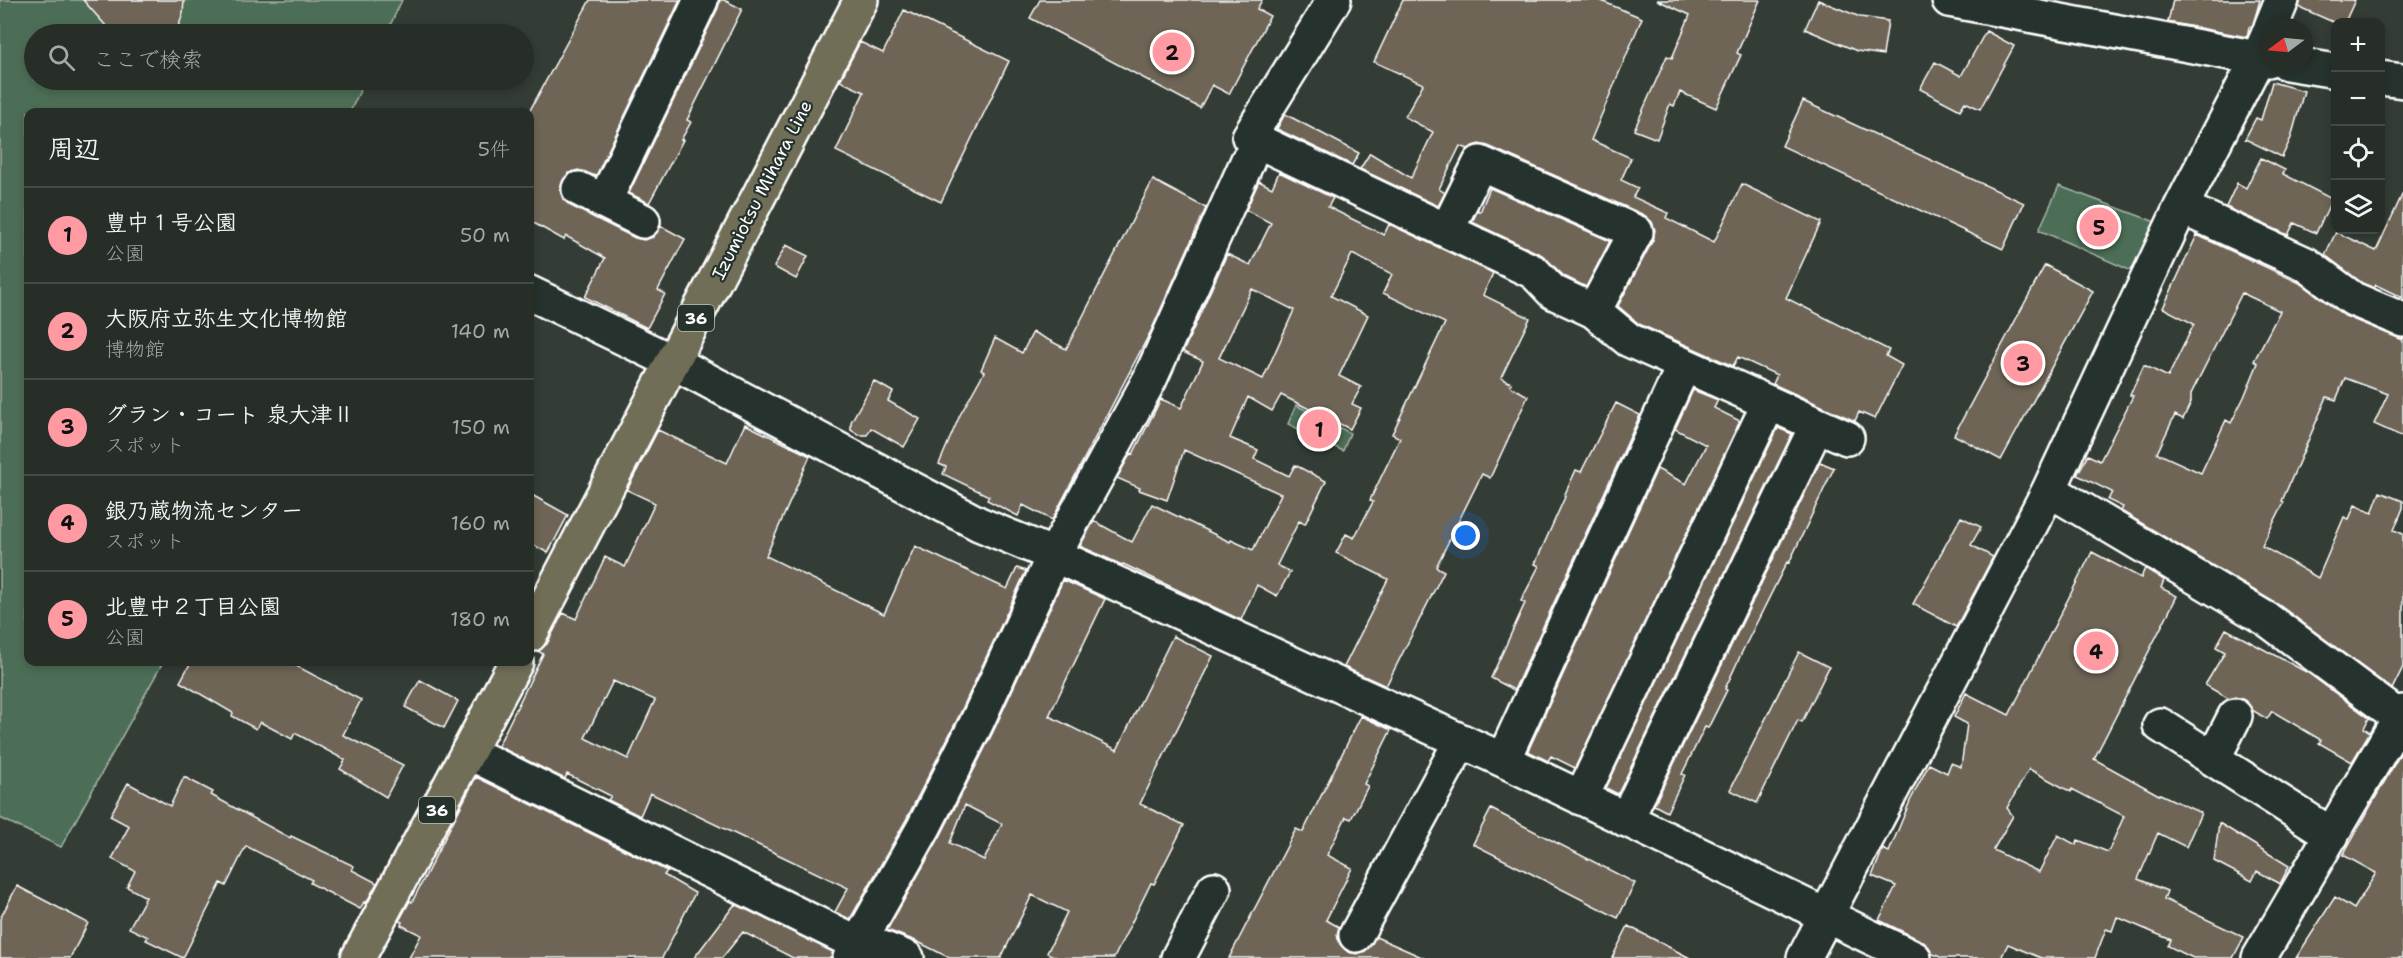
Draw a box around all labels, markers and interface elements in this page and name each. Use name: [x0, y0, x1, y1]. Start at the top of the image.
north arrow: [2259, 18, 2313, 72]
map controls: [2331, 18, 2385, 234]
button: +: [2331, 18, 2385, 72]
search box: [24, 24, 534, 90]
pin: 2: [1152, 29, 1192, 74]
icon: search: [45, 41, 78, 74]
text: ここで検索: [93, 45, 203, 74]
button: −: [2331, 72, 2385, 126]
street label: Izumiotsu Mihara Line: [706, 96, 818, 284]
button: locate: [2331, 126, 2385, 180]
text: 周辺: [48, 131, 100, 166]
text: 5件: [478, 136, 510, 162]
button: layers: [2331, 180, 2385, 234]
pin: 5: [2080, 204, 2118, 250]
text: 豊中１号公園: [105, 208, 237, 237]
text: 1: [63, 222, 72, 248]
text: 50 m: [460, 222, 510, 248]
text: 公園: [105, 240, 145, 266]
text: 大阪府立弥生文化博物館: [105, 304, 347, 333]
road number: 36: [678, 305, 714, 331]
text: 2: [61, 318, 75, 344]
text: 140 m: [451, 318, 510, 344]
text: 博物館: [105, 336, 165, 362]
pin: 3: [2004, 340, 2042, 386]
text: グラン・コート 泉大津Ⅱ: [105, 400, 355, 429]
pin: 1: [1300, 406, 1338, 452]
text: 3: [61, 414, 75, 440]
text: 150 m: [452, 414, 510, 440]
text: スポット: [105, 432, 185, 458]
text: 銀乃蔵物流センター: [105, 496, 303, 525]
text: 4: [61, 510, 75, 536]
text: 160 m: [451, 510, 510, 536]
your location: [1451, 521, 1480, 550]
text: スポット: [105, 528, 185, 554]
text: 北豊中２丁目公園: [105, 592, 281, 621]
text: 5: [61, 606, 74, 632]
text: 180 m: [450, 606, 510, 632]
text: 公園: [105, 624, 145, 650]
pin: 4: [2076, 628, 2116, 674]
road number: 36: [419, 797, 455, 823]

